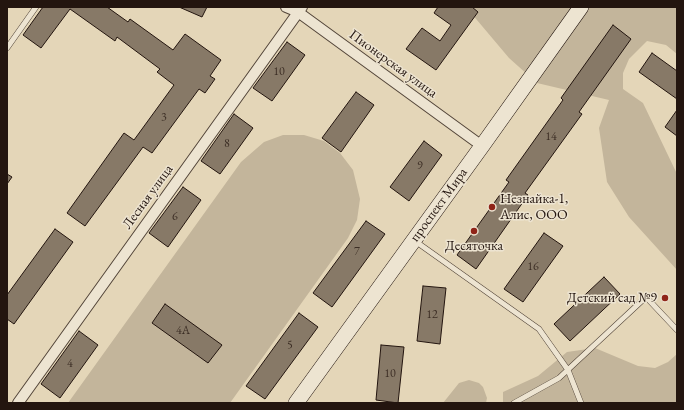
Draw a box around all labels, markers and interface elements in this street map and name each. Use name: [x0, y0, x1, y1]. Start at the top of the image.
street label: Пионерская улица: [345, 26, 441, 102]
house number: 10: [273, 65, 285, 79]
house number: 3: [161, 111, 167, 125]
house number: 14: [545, 130, 557, 144]
house number: 8: [224, 137, 230, 151]
house number: 9: [417, 159, 423, 173]
street label: Лесная улица: [119, 162, 177, 232]
street label: проспект Мира: [407, 165, 471, 245]
place label: Незнайка-1, Алис, ООО: [500, 191, 568, 224]
marker: Незнайка-1, Алис, ООО: [487, 202, 497, 212]
house number: 6: [172, 210, 178, 224]
marker: Десяточка: [469, 226, 479, 236]
place label: Десяточка: [445, 238, 503, 254]
house number: 7: [354, 245, 360, 259]
house number: 16: [527, 260, 539, 274]
place label: Детский сад №9: [567, 290, 657, 306]
marker: Детский сад №9: [660, 293, 670, 303]
house number: 12: [426, 308, 438, 322]
house number: 4А: [176, 324, 190, 338]
house number: 5: [287, 338, 293, 352]
house number: 4: [67, 357, 73, 371]
house number: 10: [384, 367, 396, 381]

